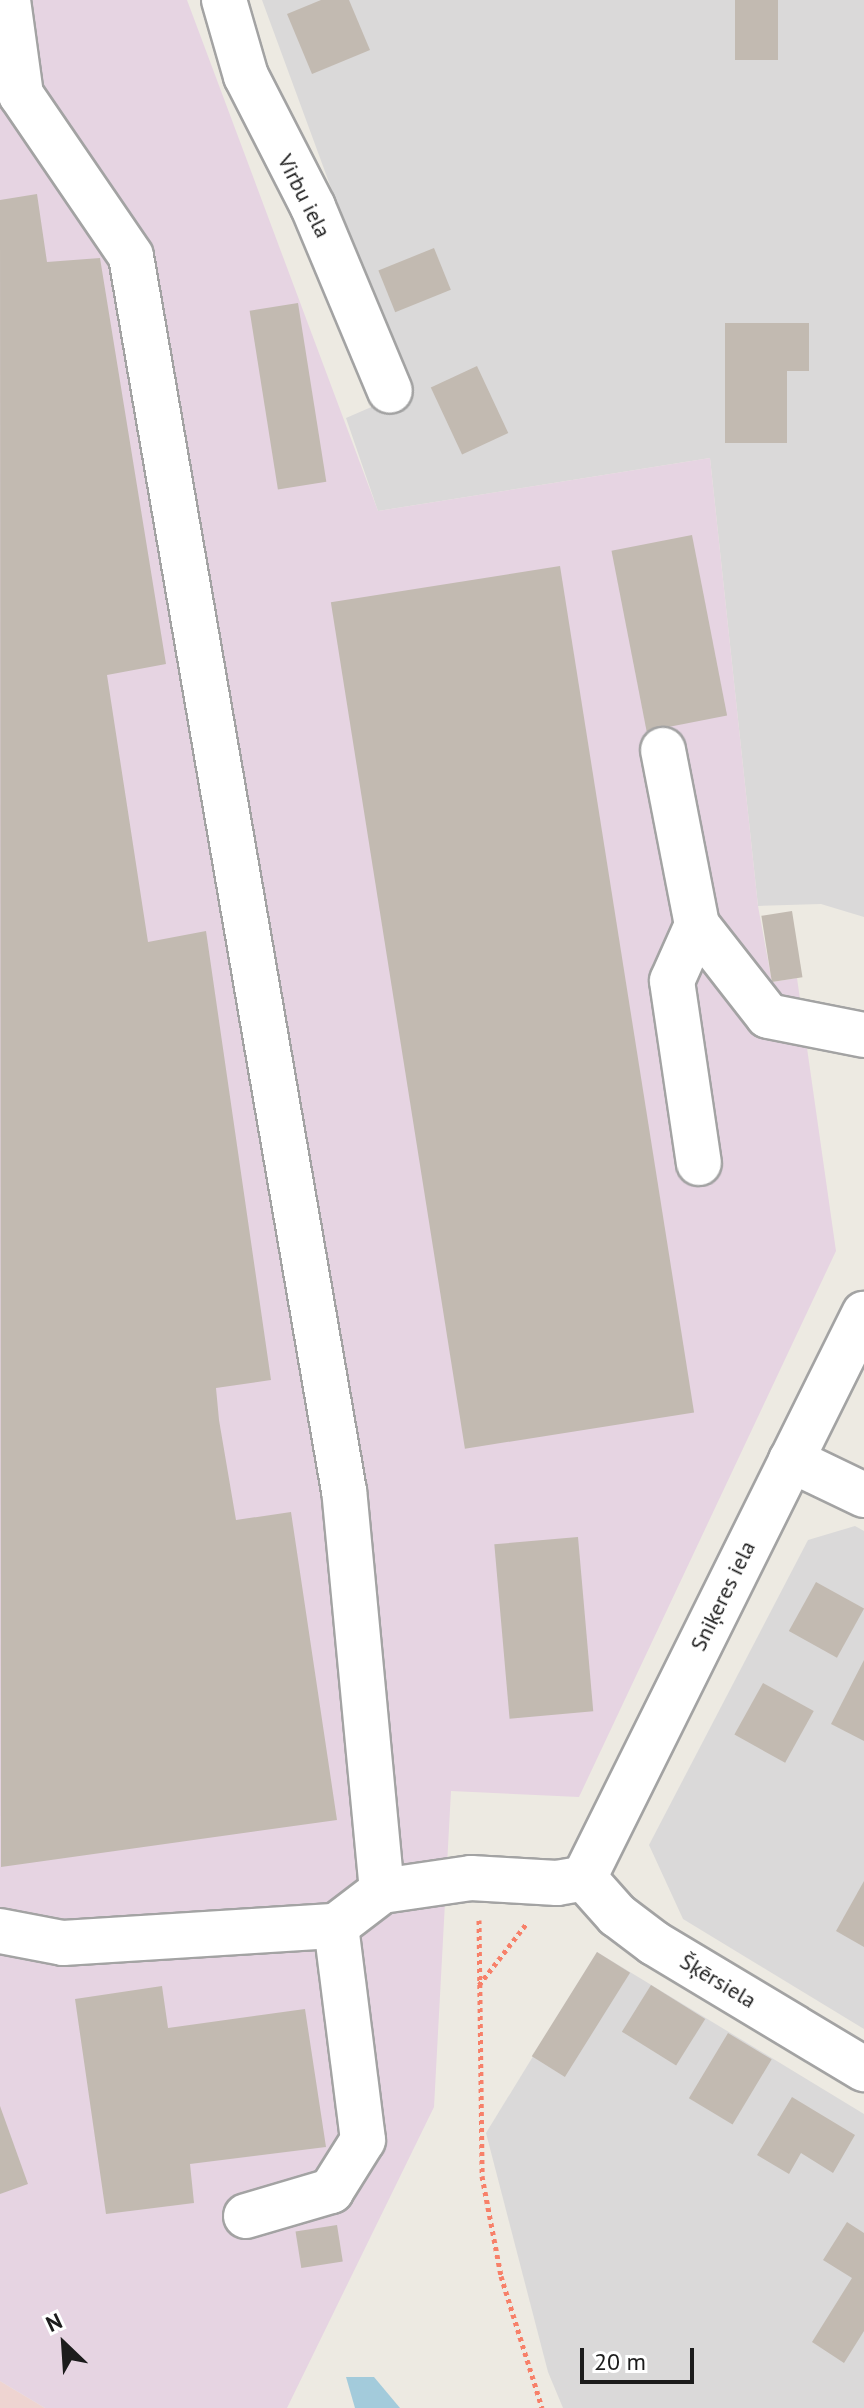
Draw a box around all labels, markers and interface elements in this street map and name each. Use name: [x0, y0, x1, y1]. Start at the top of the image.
street label: Virbu iela: [272, 150, 336, 242]
street label: Sniķeres iela: [685, 1537, 761, 1655]
street label: Šķērsiela: [675, 1948, 761, 2014]
north arrow: [24, 2304, 104, 2384]
text: N: [41, 2307, 66, 2338]
scale bar: [584, 2332, 698, 2382]
text: 20 m: [594, 2346, 646, 2377]

